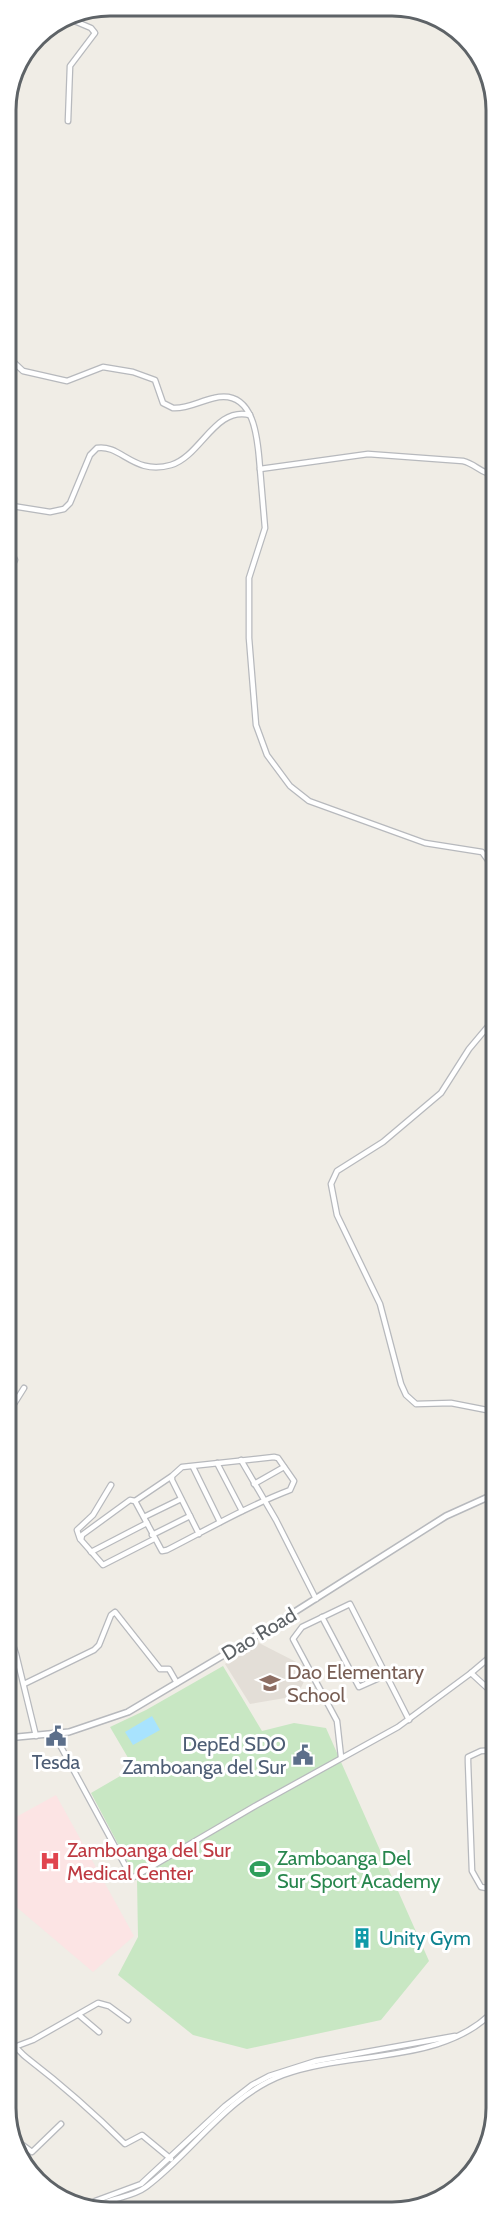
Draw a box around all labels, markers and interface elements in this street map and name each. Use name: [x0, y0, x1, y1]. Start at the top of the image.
street label: Dao Road: [217, 1602, 301, 1666]
place label: Dao Elementary School: [287, 1660, 424, 1707]
school or university icon: Dao Elementary School: [258, 1671, 282, 1695]
public building icon: Tesda: [44, 1724, 68, 1748]
place label: DepEd SDO Zamboanga del Sur: [122, 1732, 287, 1779]
public building icon: DepEd SDO Zamboanga del Sur: [291, 1743, 315, 1767]
place label: Tesda: [32, 1750, 81, 1774]
place label: Zamboanga del Sur Medical Center: [67, 1838, 231, 1885]
place label: Zamboanga Del Sur Sport Academy: [277, 1846, 441, 1893]
hospital icon: Zamboanga del Sur Medical Center: [38, 1849, 62, 1873]
sports icon: Zamboanga Del Sur Sport Academy: [248, 1857, 272, 1881]
building icon: Unity Gym: [350, 1926, 374, 1950]
place label: Unity Gym: [379, 1926, 471, 1950]

